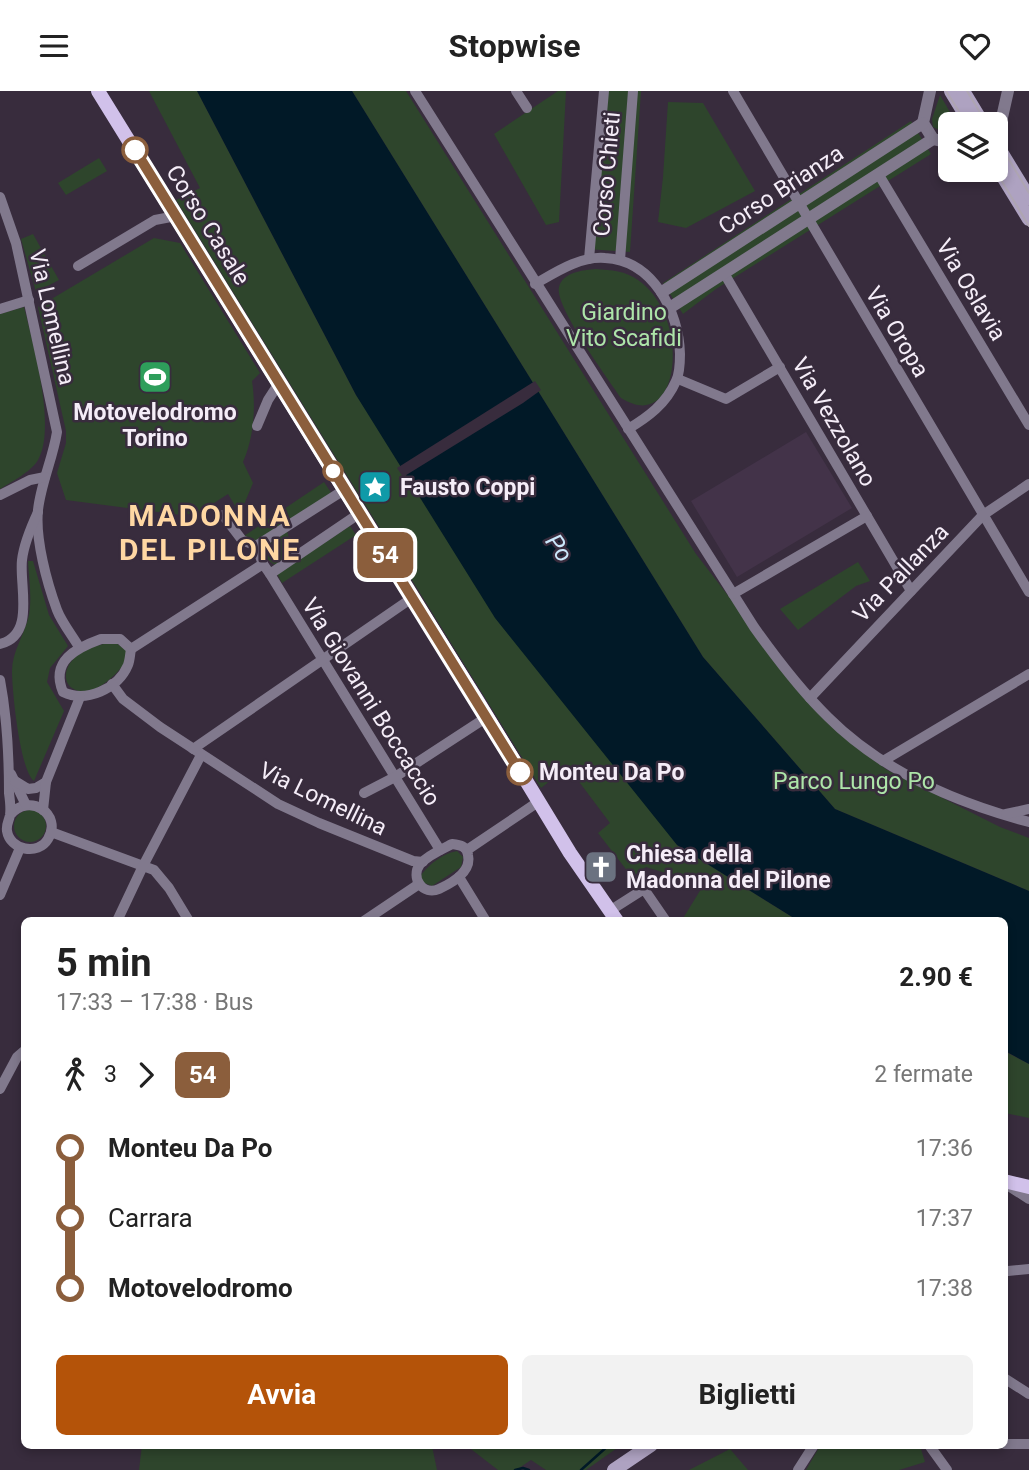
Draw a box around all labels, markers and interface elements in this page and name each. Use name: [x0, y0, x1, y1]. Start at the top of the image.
icon: menu: [35, 27, 73, 65]
text: Stopwise: [449, 27, 580, 65]
icon: heart: [956, 27, 994, 65]
street label: Corso Chieti: [588, 110, 626, 238]
map controls: [938, 112, 1008, 182]
button: layers: [938, 112, 1008, 182]
unlabelled marker: [122, 137, 148, 163]
street label: Corso Brianza: [713, 140, 849, 240]
street label: Corso Casale: [160, 160, 256, 290]
street label: Via Oslavia: [930, 234, 1012, 346]
street label: Via Lomellina: [23, 247, 81, 387]
street label: Via Oropa: [860, 282, 934, 382]
park label: Giardino Vito Scafidi: [566, 299, 682, 352]
street label: Via Vezzolano: [786, 353, 882, 491]
sports icon: Motovelodromo Torino: [136, 358, 174, 396]
place label: Motovelodromo Torino: [73, 399, 237, 452]
unlabelled marker: [323, 461, 343, 481]
place icon: Fausto Coppi: [356, 468, 394, 506]
place label: Fausto Coppi: [400, 474, 535, 501]
district label: MADONNA DEL PILONE: [119, 498, 301, 567]
street label: Via Pallanza: [848, 518, 954, 628]
water label: Po: [540, 529, 578, 567]
line badge: 54: [354, 532, 416, 578]
text: 54: [371, 541, 399, 569]
street label: Via Giovanni Boccaccio: [296, 593, 446, 811]
street label: Via Lomellina: [255, 757, 391, 841]
marker: Monteu Da Po: [507, 759, 533, 785]
place label: Monteu Da Po: [539, 759, 684, 786]
park label: Parco Lungo Po: [773, 768, 935, 795]
place label: Chiesa della Madonna del Pilone: [626, 841, 831, 894]
church icon: Chiesa della Madonna del Pilone: [582, 848, 620, 886]
text: 5 min: [56, 941, 152, 985]
text: 2.90 €: [899, 962, 973, 992]
text: 17:33 – 17:38 · Bus: [56, 989, 253, 1016]
icon: walk: [56, 1056, 94, 1094]
icon: forward: [127, 1056, 165, 1094]
text: 3: [104, 1061, 117, 1088]
text: 54: [189, 1061, 216, 1089]
text: 2 fermate: [874, 1061, 973, 1088]
text: Monteu Da Po: [108, 1133, 272, 1163]
text: 17:36: [916, 1135, 973, 1162]
text: Carrara: [108, 1203, 193, 1233]
text: 17:37: [916, 1205, 973, 1232]
text: Motovelodromo: [108, 1273, 293, 1303]
text: 17:38: [916, 1275, 973, 1302]
button: Avvia: [56, 1355, 508, 1435]
button: Biglietti: [522, 1355, 973, 1435]

